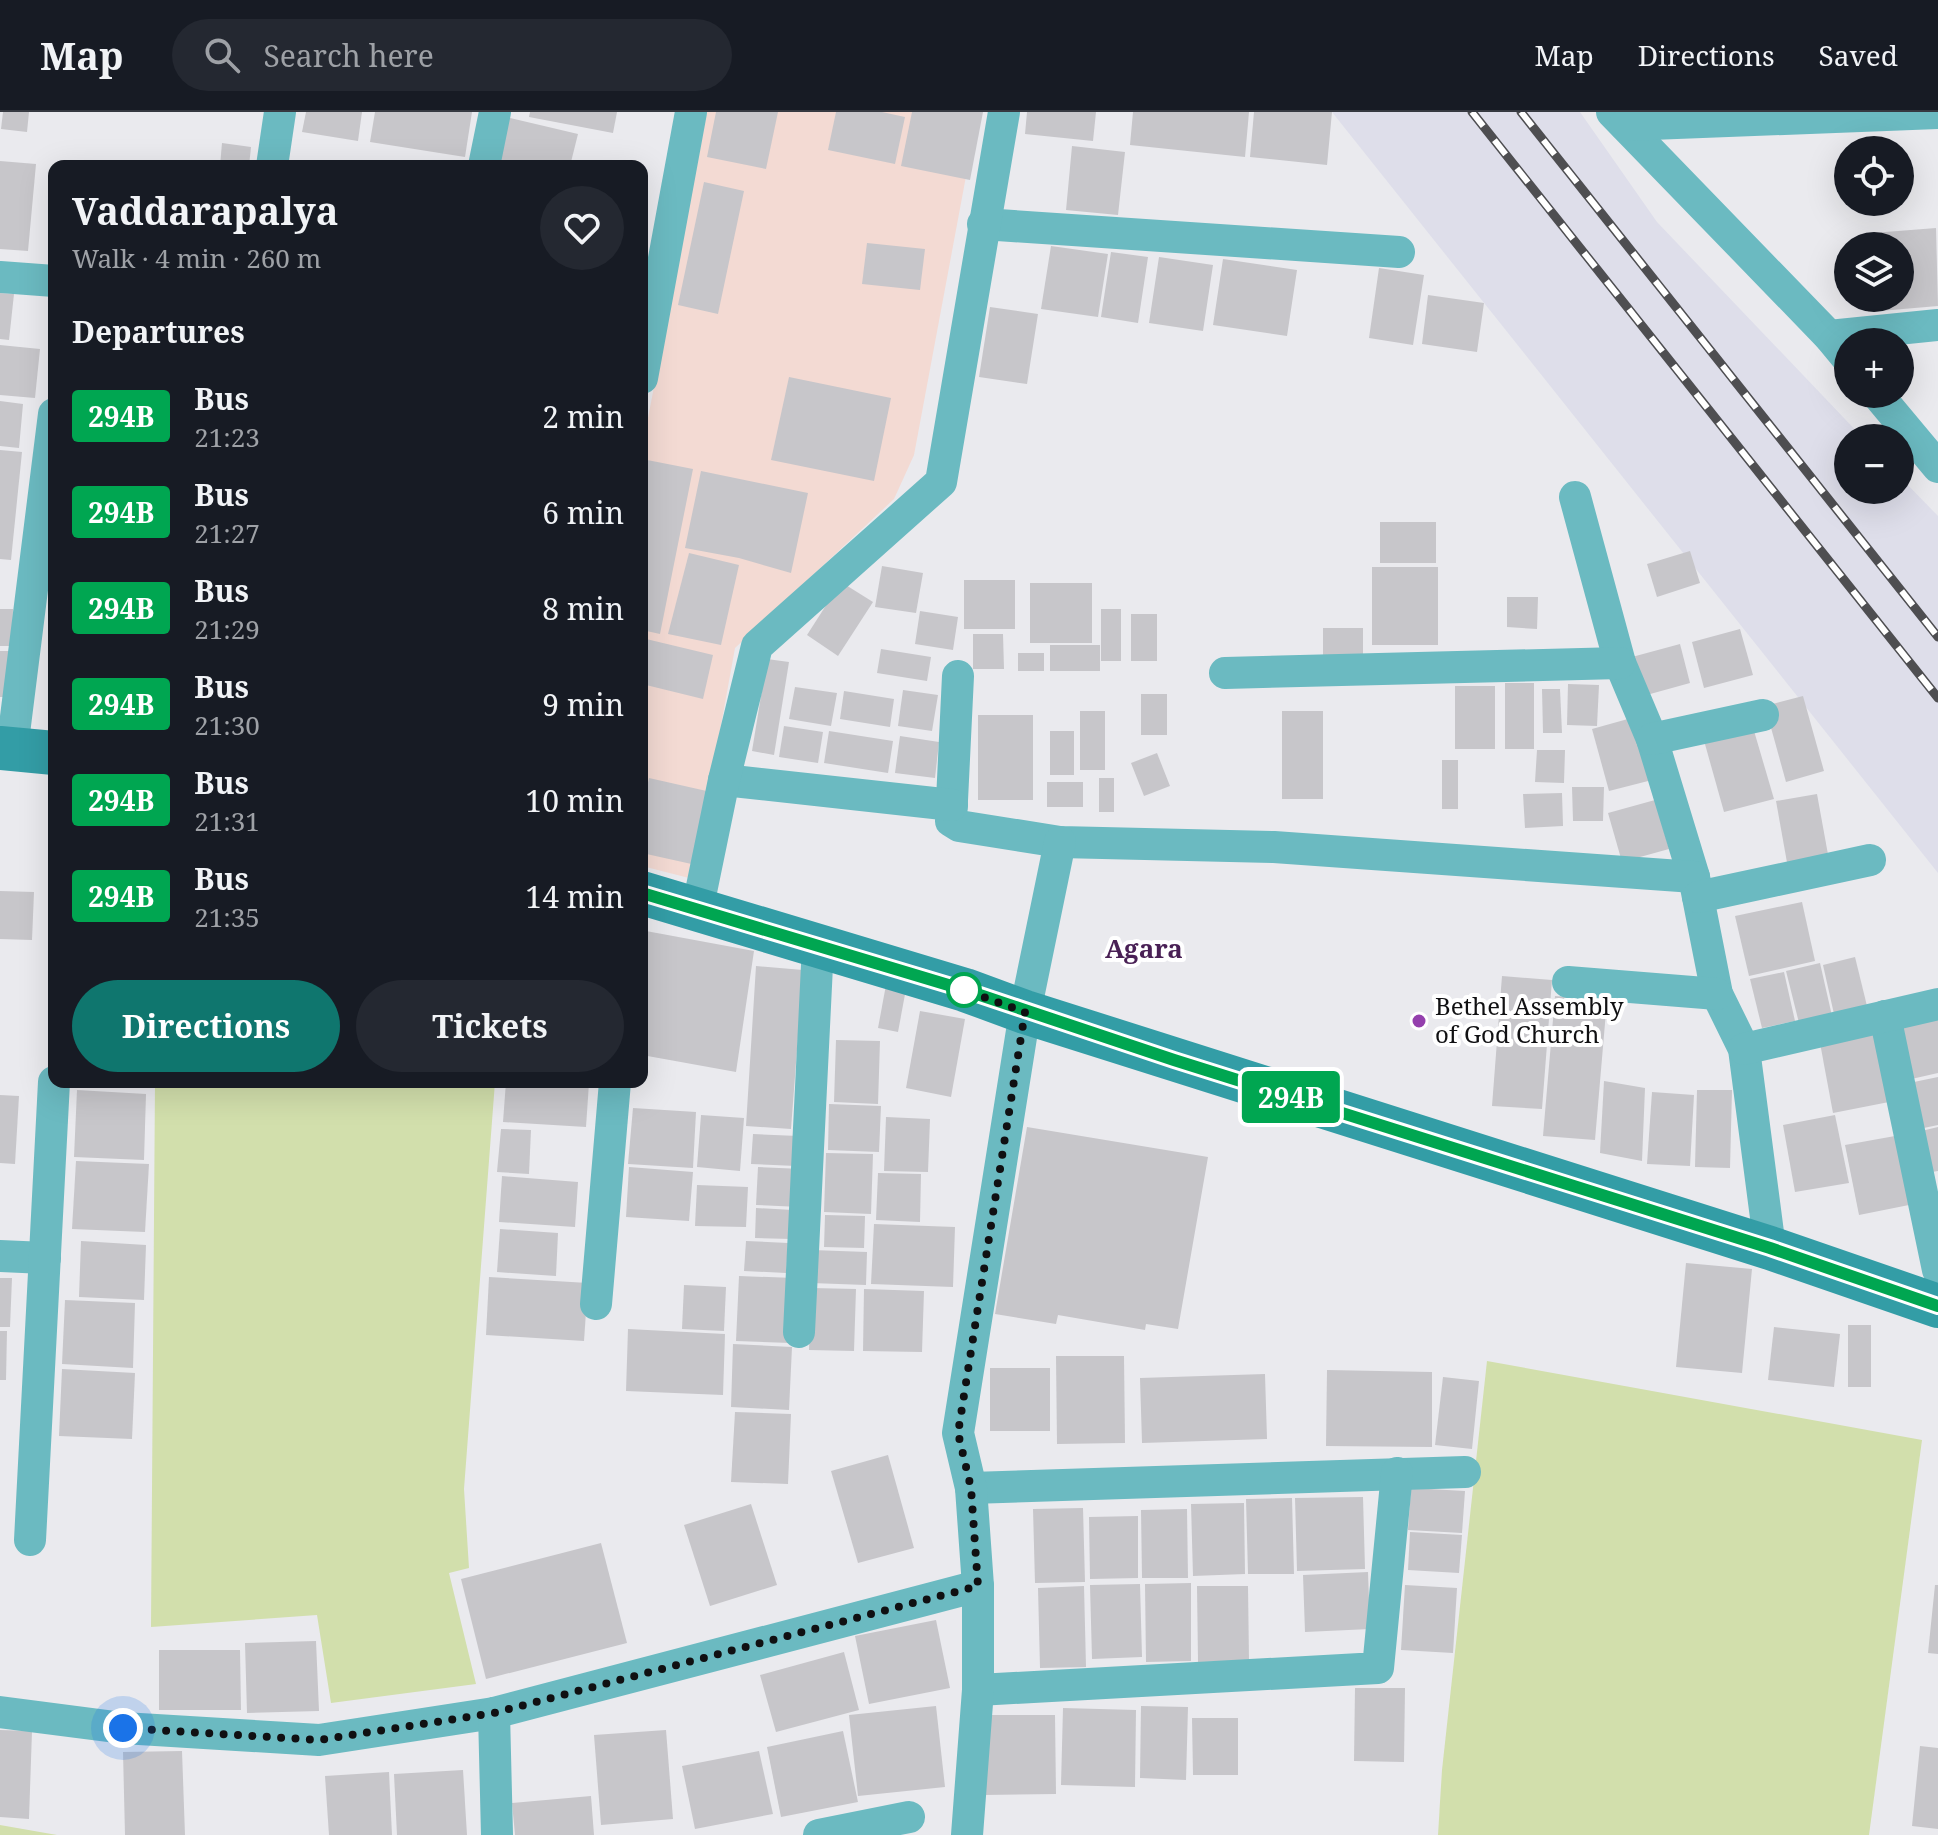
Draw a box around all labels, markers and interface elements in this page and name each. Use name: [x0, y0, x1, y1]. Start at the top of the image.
search box: [172, 19, 732, 91]
text: Map: [40, 29, 124, 81]
icon: search: [200, 33, 244, 77]
text: Search here: [264, 35, 434, 76]
text: Map: [1534, 36, 1594, 74]
text: Directions: [1638, 36, 1775, 74]
text: Saved: [1819, 36, 1898, 74]
map controls: [1834, 136, 1914, 504]
button: locate: [1834, 136, 1914, 216]
text: Vaddarapalya: [72, 184, 339, 236]
button: heart: [540, 186, 624, 270]
button: layers: [1834, 232, 1914, 312]
text: Walk · 4 min · 260 m: [72, 240, 321, 276]
text: Departures: [72, 311, 245, 352]
button: +: [1834, 328, 1914, 408]
text: Bus: [194, 378, 249, 419]
text: 2 min: [542, 396, 624, 437]
text: 294B: [88, 397, 154, 435]
text: 21:23: [194, 419, 260, 455]
button: −: [1834, 424, 1914, 504]
text: Bus: [194, 474, 249, 515]
text: 6 min: [542, 492, 624, 533]
text: 294B: [88, 493, 154, 531]
text: 21:27: [194, 515, 260, 551]
text: Bus: [194, 570, 249, 611]
text: 8 min: [542, 588, 624, 629]
text: 294B: [88, 589, 154, 627]
text: 21:29: [194, 611, 260, 647]
text: Bus: [194, 666, 249, 707]
text: 9 min: [542, 684, 624, 725]
text: 294B: [88, 685, 154, 723]
text: 21:30: [194, 707, 260, 743]
text: Bus: [194, 762, 249, 803]
text: 10 min: [525, 780, 624, 821]
text: 294B: [88, 781, 154, 819]
text: 21:31: [194, 803, 260, 839]
text: Bus: [194, 858, 249, 899]
text: 14 min: [525, 876, 624, 917]
text: 294B: [88, 877, 154, 915]
text: 21:35: [194, 899, 260, 935]
district label: Agara: [1105, 930, 1183, 966]
unlabelled marker: [947, 973, 981, 1007]
button: Directions: [72, 980, 340, 1072]
button: Tickets: [356, 980, 624, 1072]
place label: Bethel Assembly of God Church: [1435, 989, 1624, 1050]
marker: Bethel Assembly of God Church: [1410, 1012, 1428, 1030]
line badge: 294B: [1235, 1071, 1347, 1123]
text: 294B: [1258, 1078, 1324, 1116]
your location: [103, 1708, 143, 1748]

